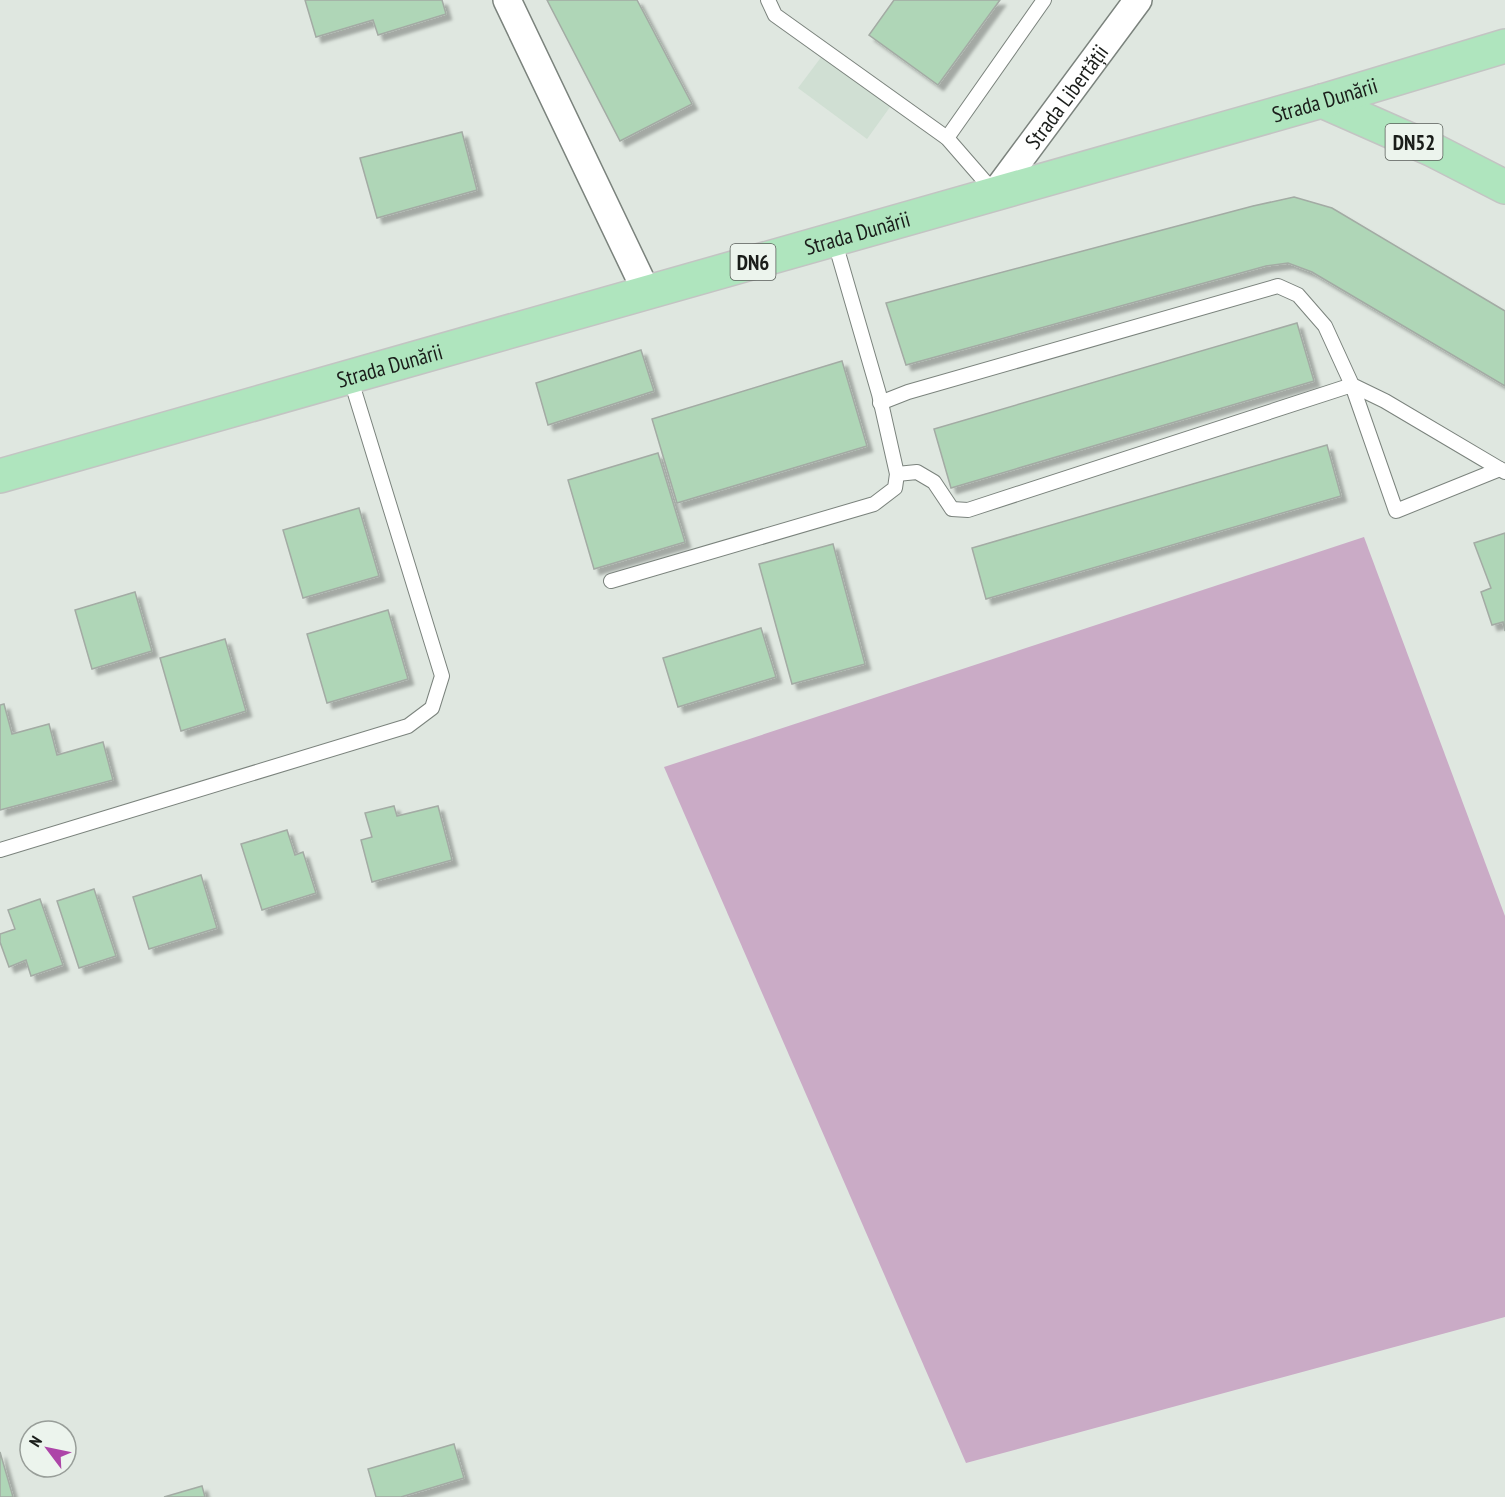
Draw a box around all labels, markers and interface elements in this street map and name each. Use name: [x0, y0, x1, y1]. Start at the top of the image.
street label: Strada Libertății: [1019, 39, 1114, 154]
street label: Strada Dunării: [1269, 71, 1381, 129]
road number: DN52: [1386, 124, 1442, 160]
street label: Strada Dunării: [801, 205, 913, 261]
road number: DN6: [730, 244, 776, 280]
street label: Strada Dunării: [334, 337, 446, 394]
north arrow: [18, 1419, 78, 1479]
text: N: [25, 1432, 46, 1450]

